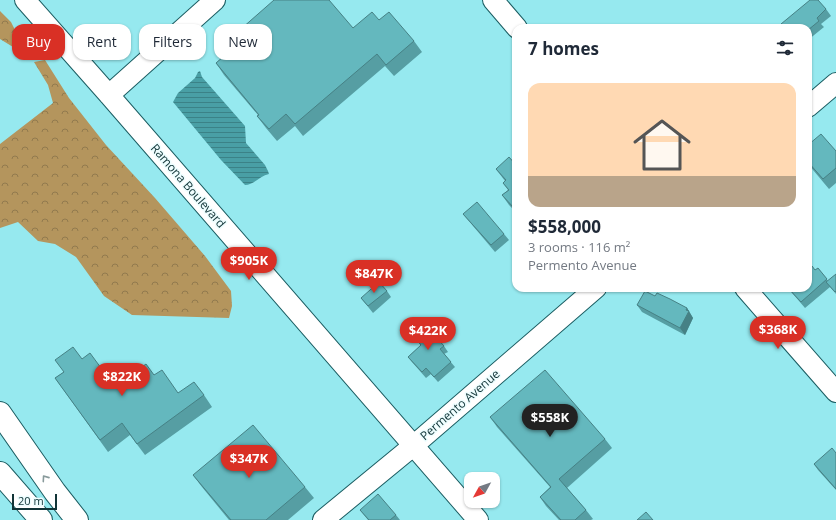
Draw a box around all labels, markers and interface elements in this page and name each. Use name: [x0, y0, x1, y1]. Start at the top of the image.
chip: Buy: [12, 24, 65, 60]
chip: Rent: [73, 24, 131, 60]
chip: Filters: [139, 24, 206, 60]
chip: New: [214, 24, 272, 60]
text: 7 homes: [528, 37, 599, 60]
icon: filters: [774, 37, 796, 59]
icon: home: [626, 109, 698, 181]
street label: Ramona Boulevard: [147, 140, 230, 231]
text: $558,000: [528, 215, 601, 238]
text: 3 rooms · 116 m²: [528, 238, 630, 256]
pin: $905K: [221, 247, 277, 281]
text: $905K: [230, 251, 268, 269]
text: Permento Avenue: [528, 256, 637, 274]
pin: $847K: [346, 260, 402, 294]
text: $847K: [355, 264, 393, 282]
pin: $368K: [750, 316, 806, 350]
pin: $422K: [400, 317, 456, 351]
text: $368K: [759, 320, 797, 338]
text: $422K: [409, 321, 447, 339]
pin: $822K: [94, 363, 150, 397]
street label: Permento Avenue: [416, 365, 503, 444]
text: $822K: [103, 367, 141, 385]
pin: $558K: [522, 404, 578, 438]
text: $558K: [531, 408, 569, 426]
pin: $347K: [221, 445, 277, 479]
text: $347K: [230, 449, 268, 467]
north arrow: [464, 472, 500, 508]
map controls: [464, 472, 500, 508]
one-way arrow: [43, 475, 50, 482]
scale bar: [12, 492, 57, 511]
text: 20 m: [18, 493, 44, 508]

